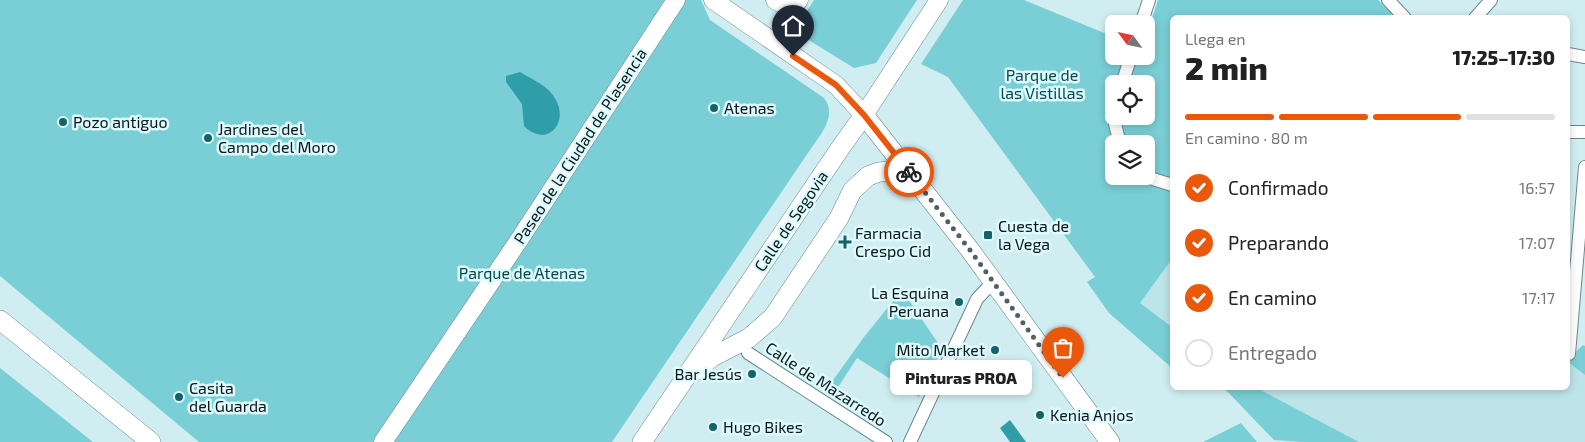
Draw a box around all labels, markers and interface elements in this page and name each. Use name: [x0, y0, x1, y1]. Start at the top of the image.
pin: [772, 5, 814, 56]
icon: home: [779, 12, 807, 40]
north arrow: [1105, 15, 1155, 65]
map controls: [1105, 15, 1155, 185]
text: Llega en: [1185, 29, 1246, 48]
street label: Paseo de la Ciudad de Plasencia: [509, 44, 650, 247]
text: 17:25–17:30: [1453, 46, 1555, 69]
text: 2 min: [1185, 48, 1268, 86]
park label: Parque de las Vistillas: [1000, 65, 1084, 102]
button: locate: [1105, 75, 1155, 125]
place label: Atenas: [724, 98, 775, 117]
marker: Atenas: [708, 102, 720, 114]
place label: Pozo antiguo: [73, 112, 168, 131]
marker: Pozo antiguo: [57, 116, 69, 128]
place label: Jardines del Campo del Moro: [218, 119, 336, 156]
text: En camino · 80 m: [1185, 128, 1308, 147]
marker: Jardines del Campo del Moro: [202, 132, 214, 144]
button: layers: [1105, 135, 1155, 185]
courier: [884, 147, 934, 197]
icon: bike: [895, 158, 923, 186]
street label: Calle de Segovia: [750, 167, 831, 275]
icon: check: [1185, 174, 1213, 202]
text: Confirmado: [1228, 176, 1329, 199]
text: 16:57: [1519, 178, 1555, 197]
place label: Cuesta de la Vega: [998, 216, 1069, 253]
place label: Farmacia Crespo Cid: [855, 223, 931, 260]
marker: Cuesta de la Vega: [982, 229, 994, 241]
icon: check: [1185, 229, 1213, 257]
text: Preparando: [1228, 231, 1329, 254]
text: 17:07: [1519, 233, 1555, 252]
marker: Farmacia Crespo Cid: [839, 236, 851, 248]
park label: Parque de Atenas: [459, 263, 585, 282]
place label: La Esquina Peruana: [871, 283, 949, 320]
icon: check: [1185, 284, 1213, 312]
text: En camino: [1228, 286, 1317, 309]
text: 17:17: [1522, 288, 1555, 307]
marker: La Esquina Peruana: [953, 296, 965, 308]
pin: [1042, 327, 1084, 378]
icon: bag: [1049, 334, 1077, 362]
street label: Calle de Mazarredo: [762, 337, 890, 430]
place label: Mito Market: [896, 340, 985, 359]
text: Entregado: [1228, 341, 1317, 364]
marker: Mito Market: [989, 344, 1001, 356]
callout: Pinturas PROA: [890, 360, 1033, 396]
place label: Bar Jesús: [675, 364, 742, 383]
marker: Bar Jesús: [746, 368, 758, 380]
text: Pinturas PROA: [905, 368, 1017, 387]
place label: Casita del Guarda: [189, 378, 267, 415]
marker: Casita del Guarda: [173, 391, 185, 403]
place label: Kenia Anjos: [1050, 405, 1134, 425]
marker: Kenia Anjos: [1034, 409, 1046, 421]
place label: Hugo Bikes: [723, 417, 803, 436]
marker: Hugo Bikes: [707, 421, 719, 433]

